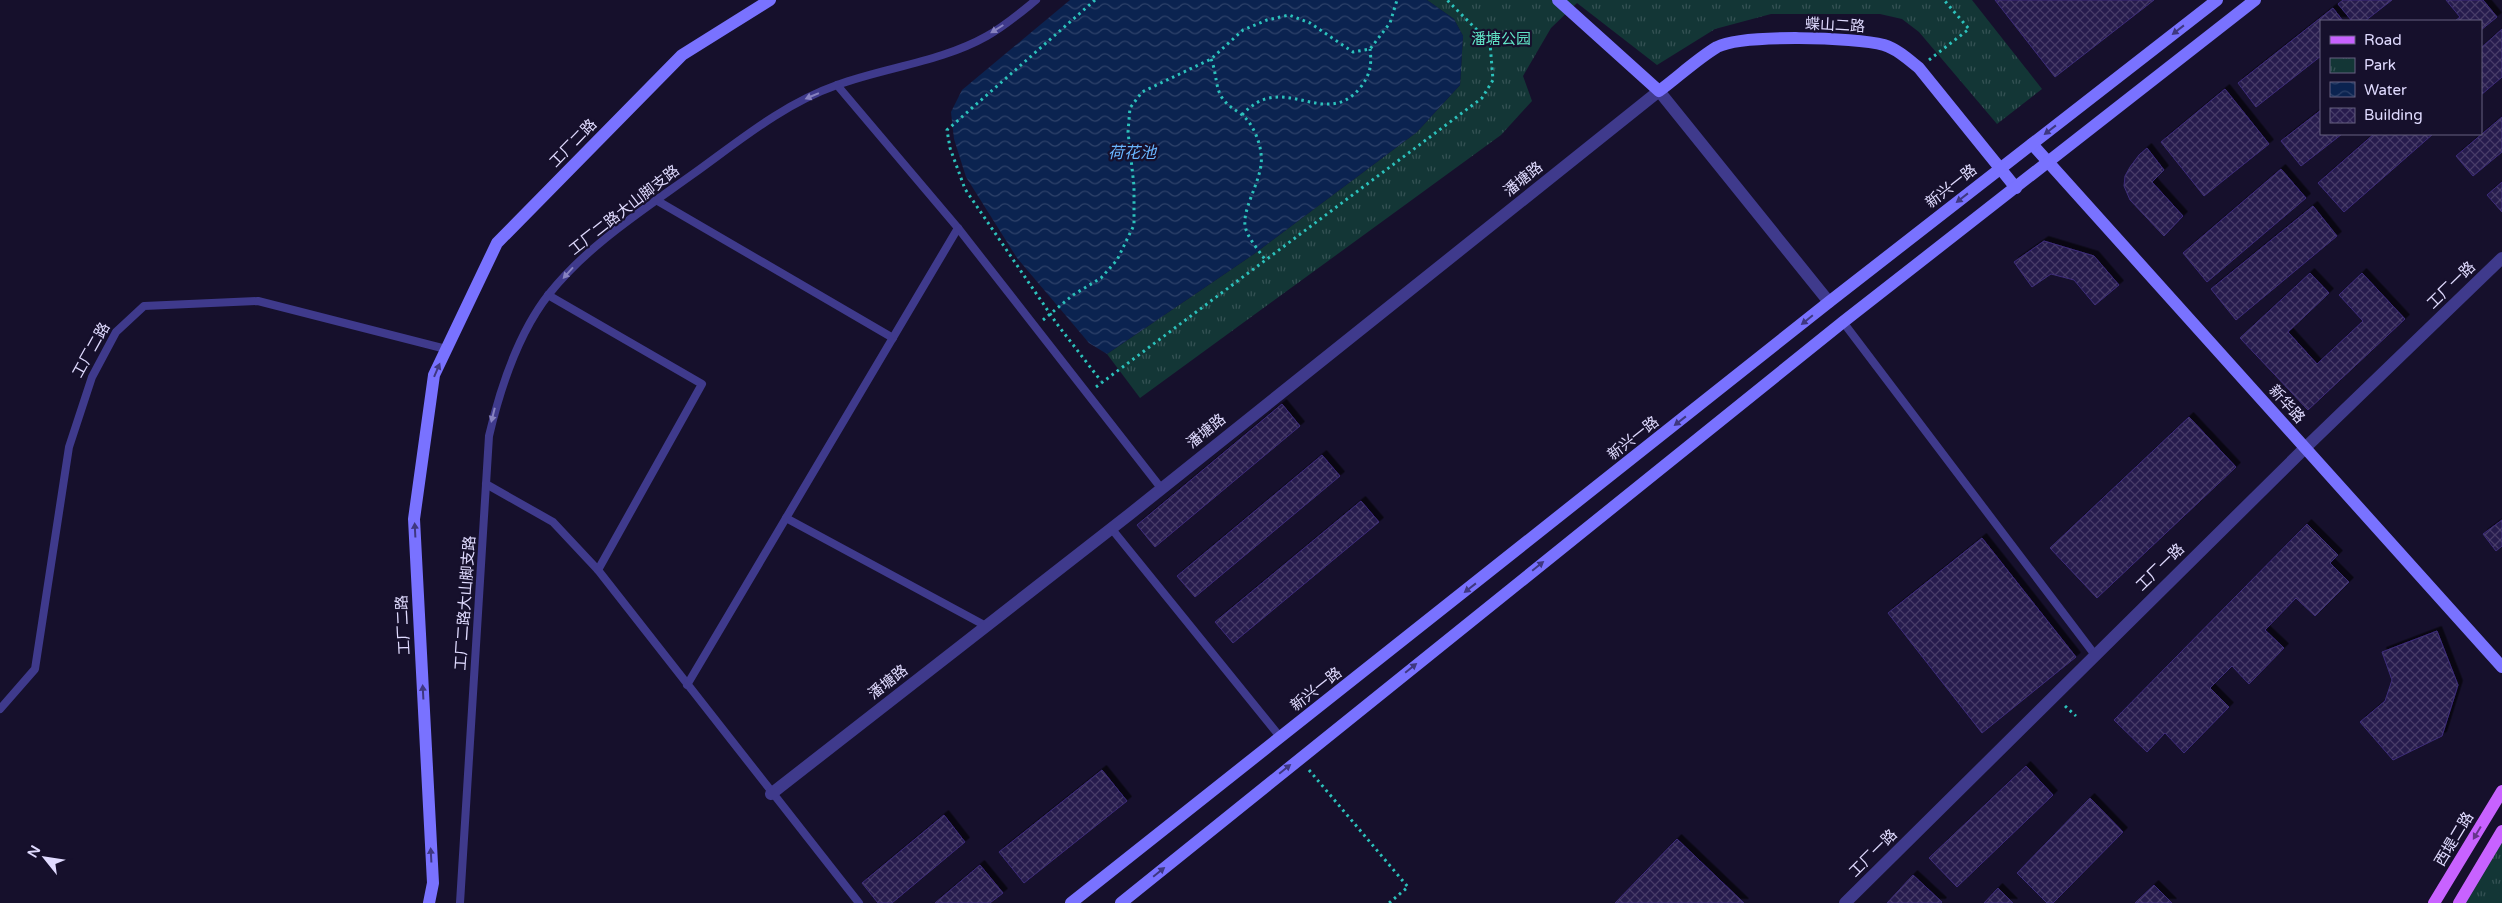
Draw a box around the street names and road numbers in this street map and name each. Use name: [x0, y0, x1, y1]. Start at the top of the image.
street label: 蝶山二路: [1805, 14, 1865, 36]
street label: 工厂二路: [546, 115, 600, 171]
street label: 潘塘路: [1500, 158, 1546, 200]
street label: 新兴一路: [1922, 160, 1980, 212]
street label: 工厂二路大山脚支路: [565, 161, 683, 259]
street label: 工厂一路: [2423, 258, 2479, 312]
street label: 工厂二路: [69, 319, 113, 381]
street label: 新华路: [2265, 381, 2309, 427]
street label: 潘塘路: [1183, 410, 1229, 452]
street label: 新兴一路: [1604, 412, 1662, 464]
street label: 工厂二路大山脚支路: [451, 535, 479, 671]
street label: 工厂一路: [2132, 540, 2188, 594]
street label: 工厂二路: [392, 595, 414, 655]
street label: 潘塘路: [865, 661, 911, 703]
street label: 新兴一路: [1287, 663, 1345, 715]
street label: 西堤二路: [2431, 809, 2477, 869]
street label: 工厂一路: [1845, 825, 1901, 881]

